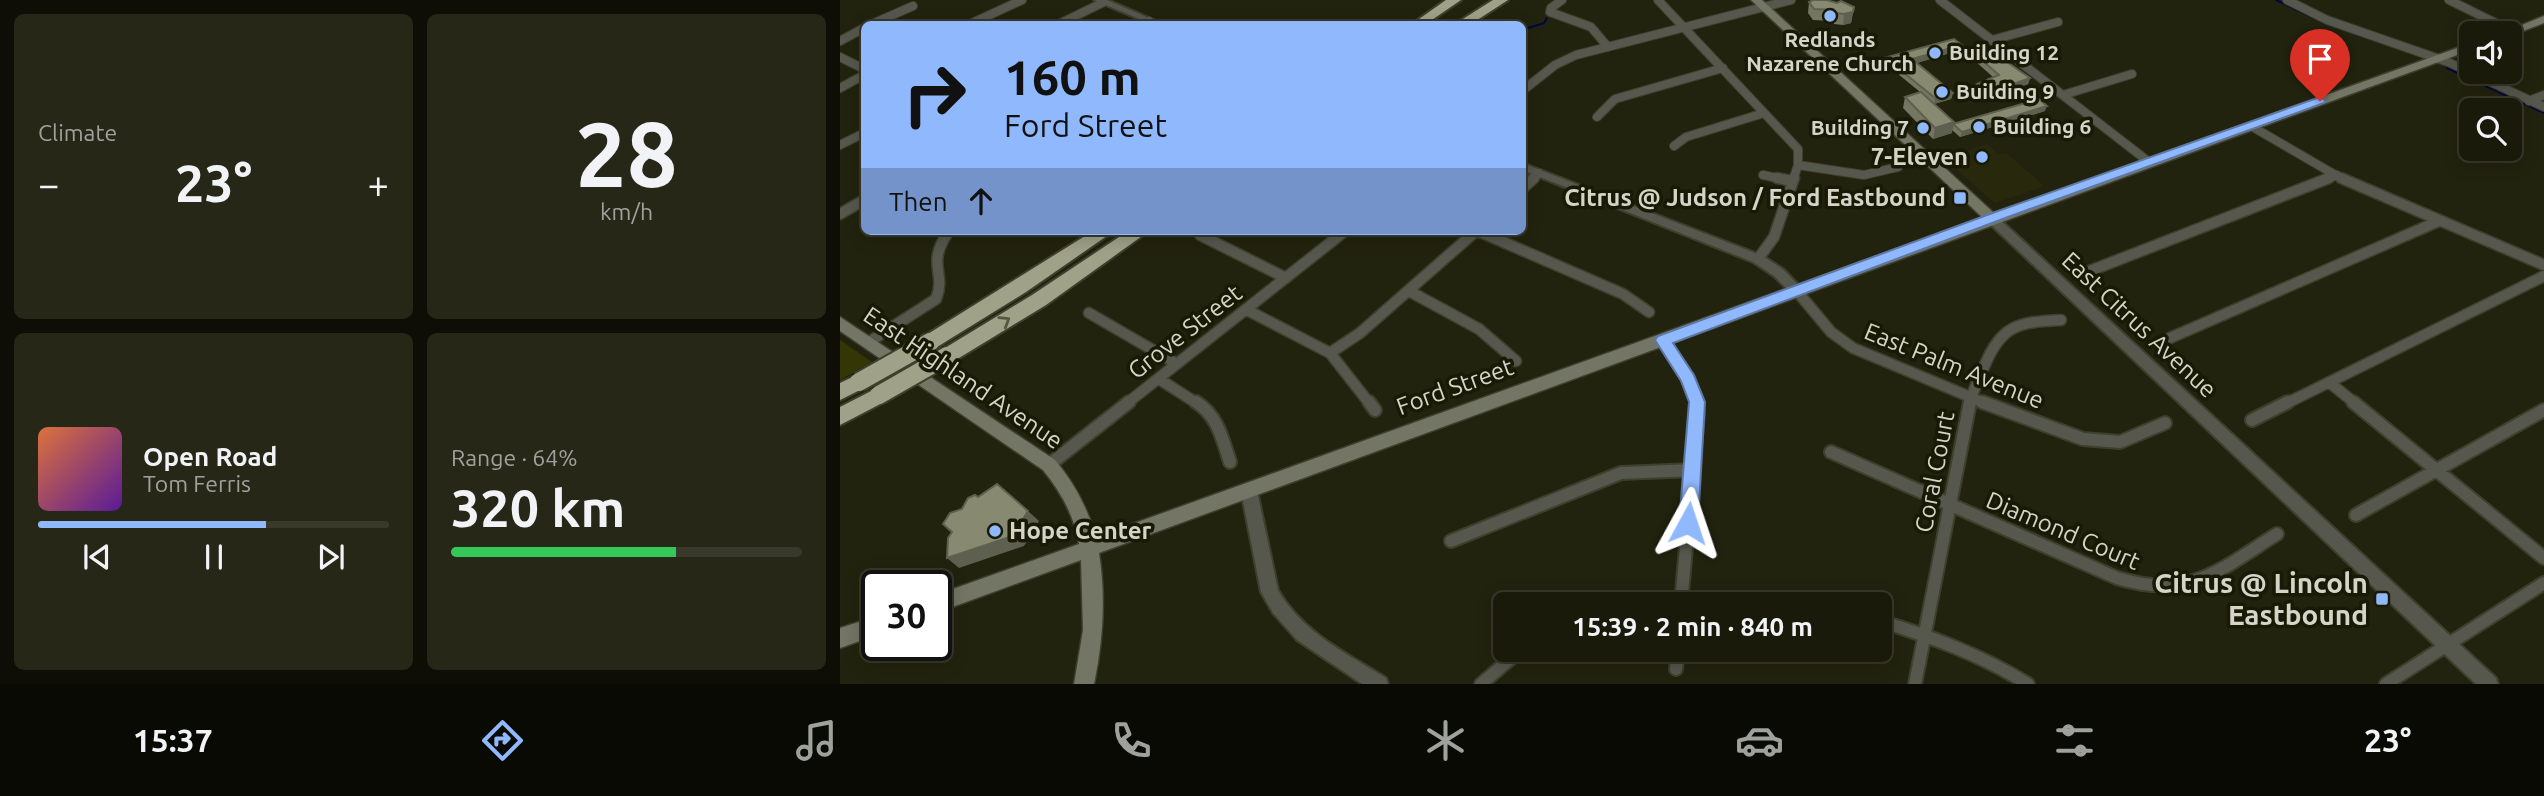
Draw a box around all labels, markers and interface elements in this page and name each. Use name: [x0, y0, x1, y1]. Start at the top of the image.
marker: Redlands Nazarene Church: [1822, 8, 1838, 24]
map controls: [2459, 21, 2522, 161]
button: sound: [2459, 21, 2522, 84]
place label: Redlands Nazarene Church: [1746, 27, 1914, 75]
pin: [2290, 29, 2350, 101]
place label: Building 12: [1949, 40, 2059, 64]
icon: arrive: [2301, 40, 2339, 78]
marker: Building 12: [1927, 45, 1943, 61]
icon: right: [889, 49, 980, 140]
text: 160 m: [1004, 49, 1141, 104]
place label: Building 9: [1956, 79, 2054, 103]
marker: Building 9: [1934, 84, 1950, 100]
button: search: [2459, 98, 2522, 161]
text: 28: [575, 102, 678, 204]
text: Ford Street: [1004, 107, 1167, 143]
place label: Building 6: [1993, 114, 2091, 138]
place label: Building 7: [1811, 115, 1909, 139]
marker: Building 6: [1971, 119, 1987, 135]
text: Climate: [38, 120, 117, 145]
marker: Building 7: [1915, 120, 1931, 136]
place label: 7-Eleven: [1871, 143, 1968, 170]
marker: 7-Eleven: [1974, 149, 1990, 165]
text: 23°: [175, 154, 252, 212]
text: −: [38, 163, 59, 205]
text: +: [368, 163, 389, 205]
icon: ahead: [962, 182, 1000, 220]
place label: Citrus @ Judson / Ford Eastbound: [1564, 184, 1946, 211]
text: Then: [889, 187, 948, 216]
marker: Citrus @ Judson / Ford Eastbound: [1952, 190, 1968, 206]
text: km/h: [600, 199, 653, 224]
street label: East Citrus Avenue: [2057, 246, 2222, 403]
street label: Grove Street: [1123, 279, 1247, 384]
street label: East Highland Avenue: [859, 301, 1068, 454]
one-way arrow: [998, 316, 1011, 329]
street label: East Palm Avenue: [1861, 317, 2048, 414]
street label: Ford Street: [1393, 353, 1517, 420]
street label: Coral Court: [1910, 408, 1960, 535]
text: Open Road: [143, 442, 277, 471]
text: Range · 64%: [451, 445, 578, 470]
text: Tom Ferris: [143, 471, 251, 496]
text: 320 km: [451, 479, 625, 537]
position arrow: [1651, 486, 1725, 560]
street label: Diamond Court: [1982, 486, 2144, 575]
place label: Hope Center: [1009, 517, 1152, 544]
marker: Hope Center: [987, 523, 1003, 539]
icon: previous: [78, 538, 116, 576]
icon: pause: [195, 538, 233, 576]
icon: next: [312, 538, 350, 576]
place label: Citrus @ Lincoln Eastbound: [2154, 567, 2368, 630]
speed limit sign: 30: [861, 570, 952, 661]
marker: Citrus @ Lincoln Eastbound: [2374, 591, 2390, 607]
text: 15:39 · 2 min · 840 m: [1572, 612, 1813, 641]
icon: directions: [478, 716, 527, 765]
icon: music: [792, 716, 841, 765]
icon: phone: [1107, 716, 1156, 765]
icon: climate: [1421, 716, 1470, 765]
icon: car: [1735, 716, 1784, 765]
icon: filters: [2050, 716, 2099, 765]
text: 15:37: [133, 722, 213, 758]
text: 23°: [2364, 722, 2411, 758]

